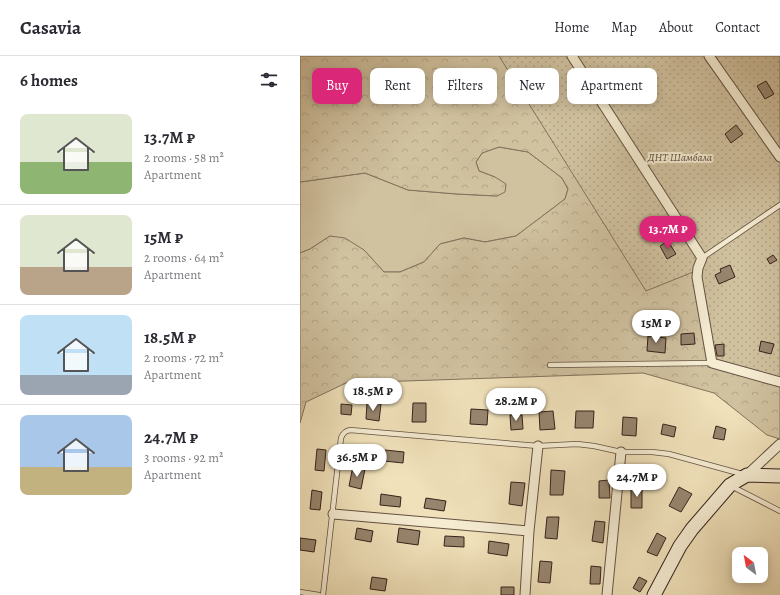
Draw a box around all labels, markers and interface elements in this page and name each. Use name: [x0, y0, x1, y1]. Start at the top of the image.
text: Casavia: [20, 15, 81, 41]
text: Home: [554, 18, 589, 37]
text: Map: [611, 18, 637, 37]
text: About: [659, 18, 693, 37]
text: Contact: [715, 18, 760, 37]
chip: Buy: [312, 68, 362, 104]
chip: Rent: [370, 68, 425, 104]
chip: Filters: [433, 68, 497, 104]
chip: New: [505, 68, 559, 104]
chip: Apartment: [567, 68, 657, 104]
text: 6 homes: [20, 69, 78, 92]
icon: filters: [258, 69, 280, 91]
text: 13.7M ₽: [144, 126, 195, 149]
icon: home: [52, 130, 100, 178]
text: 2 rooms · 58 m²: [144, 149, 224, 166]
park label: ДНТ Шамбала: [647, 150, 712, 165]
text: Apartment: [144, 166, 202, 183]
pin: 13.7M ₽: [631, 216, 705, 250]
text: 13.7M ₽: [648, 220, 688, 237]
text: 15M ₽: [144, 226, 183, 249]
icon: home: [52, 231, 100, 279]
text: 2 rooms · 64 m²: [144, 249, 224, 266]
text: Apartment: [144, 266, 202, 283]
pin: 15M ₽: [628, 310, 684, 344]
text: 15M ₽: [641, 314, 671, 331]
text: 18.5M ₽: [144, 326, 196, 349]
icon: home: [52, 331, 100, 379]
text: 2 rooms · 72 m²: [144, 349, 224, 366]
text: Apartment: [144, 366, 202, 383]
pin: 18.5M ₽: [336, 378, 410, 412]
text: 18.5M ₽: [353, 382, 393, 399]
pin: 28.2M ₽: [479, 388, 553, 422]
text: 28.2M ₽: [495, 392, 537, 409]
text: 24.7M ₽: [144, 426, 198, 449]
icon: home: [52, 431, 100, 479]
pin: 36.5M ₽: [320, 444, 394, 478]
text: 36.5M ₽: [337, 448, 377, 465]
text: 3 rooms · 92 m²: [144, 449, 223, 466]
pin: 24.7M ₽: [600, 464, 674, 498]
text: Apartment: [144, 466, 202, 483]
text: 24.7M ₽: [616, 468, 658, 485]
north arrow: [732, 547, 768, 583]
map controls: [732, 547, 768, 583]

